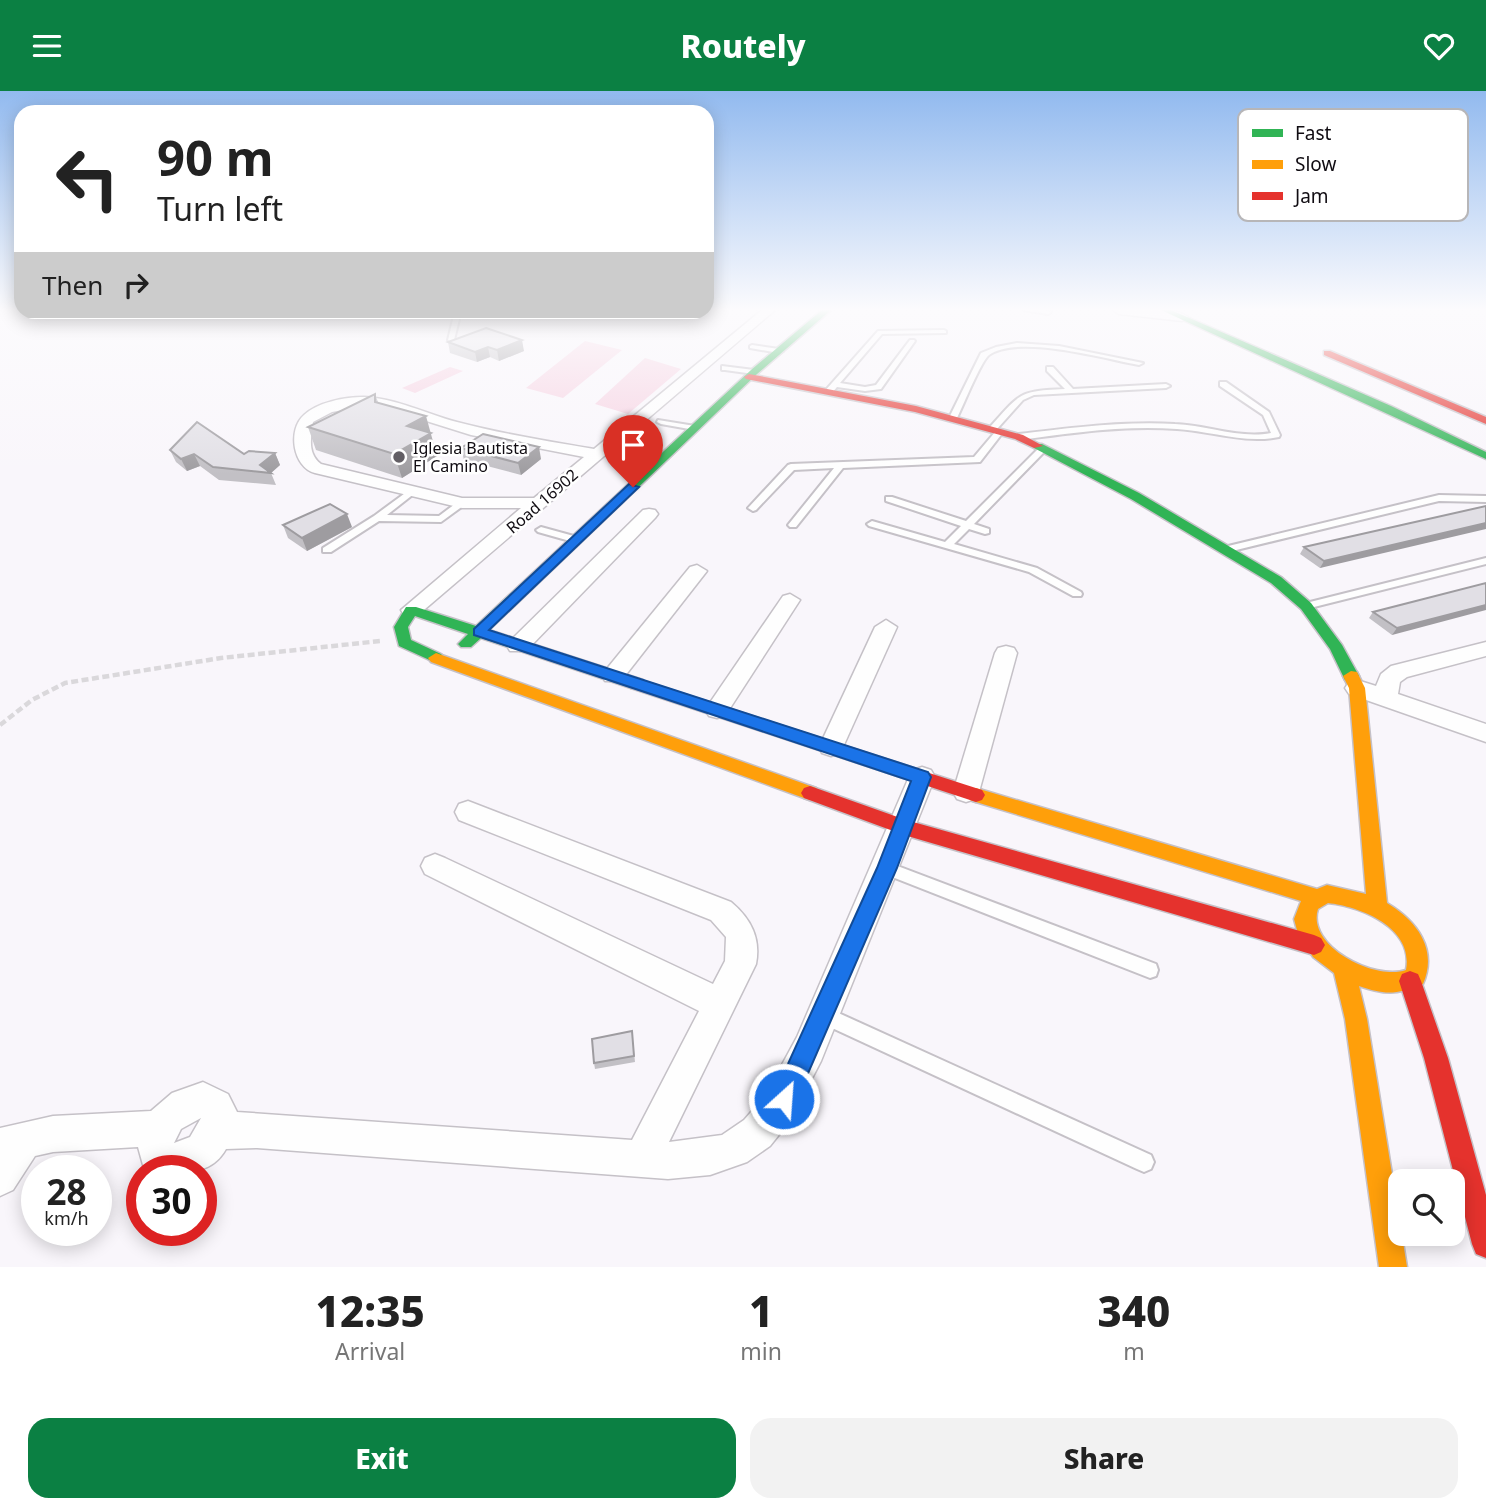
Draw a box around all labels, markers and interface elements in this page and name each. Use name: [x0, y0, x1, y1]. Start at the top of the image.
text: Routely: [681, 24, 805, 67]
icon: menu: [28, 27, 66, 65]
icon: heart: [1420, 27, 1458, 65]
legend: [1238, 109, 1468, 221]
text: Fast: [1295, 120, 1332, 146]
text: 90 m: [157, 124, 274, 190]
icon: left: [42, 133, 133, 224]
text: Slow: [1295, 151, 1336, 177]
text: Jam: [1293, 183, 1329, 209]
text: Turn left: [157, 187, 283, 230]
icon: right: [117, 266, 155, 304]
text: Then: [42, 267, 103, 303]
pin: [603, 415, 663, 487]
icon: arrive: [614, 426, 652, 464]
place label: Iglesia Bautista El Camino: [413, 437, 528, 477]
marker: Iglesia Bautista El Camino: [391, 449, 407, 465]
street label: Road 16902: [501, 464, 583, 538]
position arrow: [747, 1062, 821, 1136]
speed limit sign: 30: [126, 1155, 217, 1246]
text: 28: [46, 1168, 87, 1215]
map controls: [1388, 1169, 1465, 1246]
button: search: [1388, 1169, 1465, 1246]
text: km/h: [44, 1206, 89, 1230]
text: 12:35: [316, 1282, 425, 1339]
text: 1: [749, 1282, 773, 1339]
text: 340: [1098, 1282, 1170, 1339]
text: Arrival: [335, 1335, 405, 1367]
text: min: [740, 1335, 782, 1367]
text: m: [1123, 1335, 1145, 1367]
button: Exit: [28, 1418, 736, 1498]
button: Share: [750, 1418, 1458, 1498]

